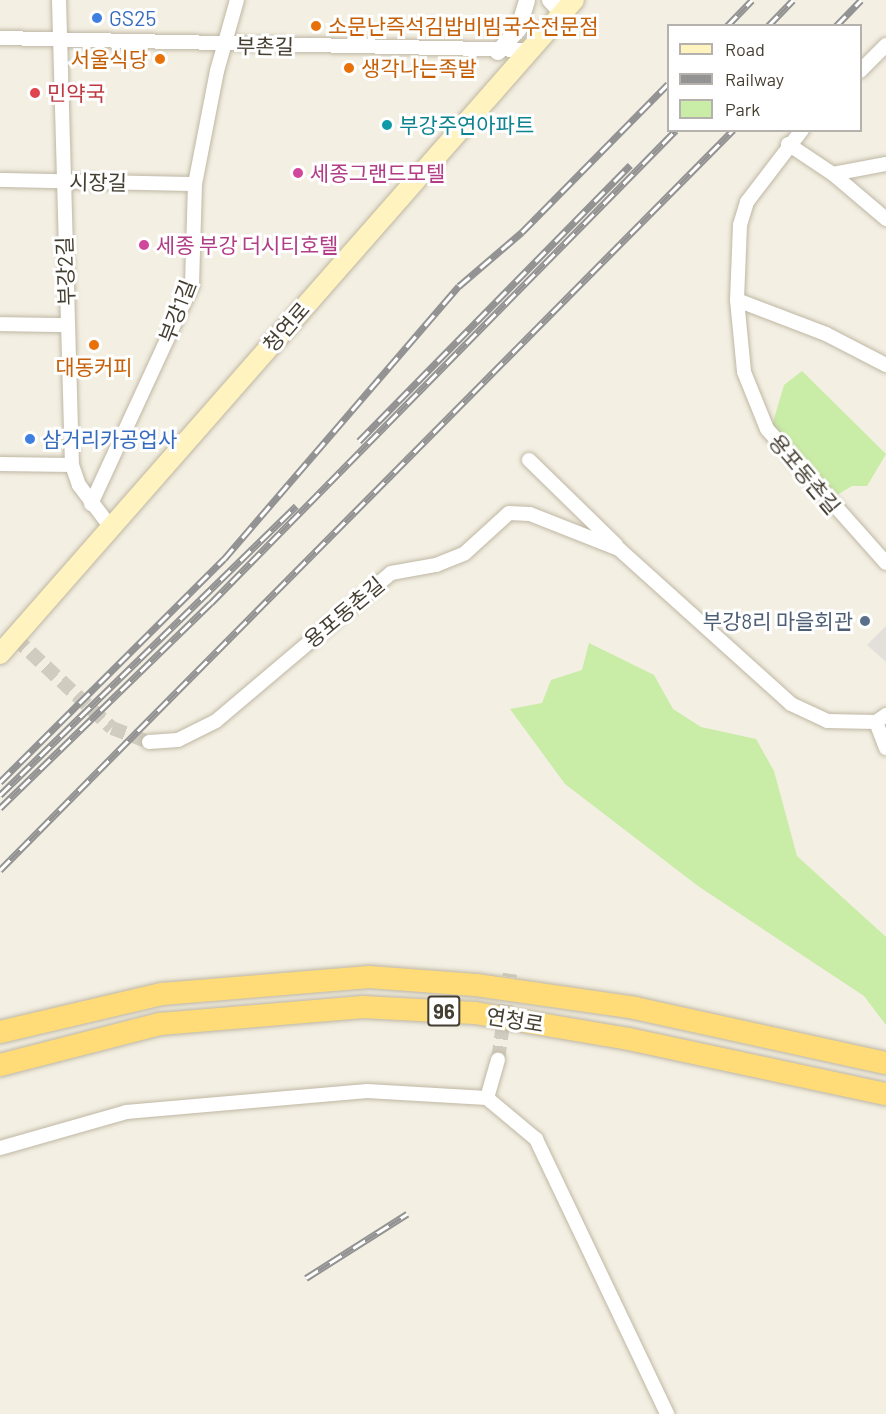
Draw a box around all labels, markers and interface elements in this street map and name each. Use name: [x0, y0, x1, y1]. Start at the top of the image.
place label: GS25: [109, 5, 156, 31]
marker: GS25: [90, 11, 104, 25]
place label: 소문난즉석김밥비빔국수전문점: [328, 13, 598, 39]
marker: 소문난즉석김밥비빔국수전문점: [309, 19, 323, 33]
legend: [667, 24, 862, 132]
street label: 부촌길: [236, 33, 294, 59]
text: Road: [725, 38, 765, 60]
place label: 서울식당: [71, 46, 148, 72]
marker: 서울식당: [153, 52, 167, 66]
place label: 생각나는족발: [361, 55, 477, 81]
marker: 생각나는족발: [342, 61, 356, 75]
text: Railway: [725, 68, 784, 90]
place label: 민약국: [47, 80, 105, 106]
marker: 민약국: [28, 86, 42, 100]
text: Park: [725, 98, 760, 120]
place label: 부강주연아파트: [399, 112, 534, 138]
marker: 부강주연아파트: [380, 118, 394, 132]
place label: 세종그랜드모텔: [310, 160, 445, 186]
marker: 세종그랜드모텔: [291, 166, 305, 180]
street label: 시장길: [69, 169, 127, 195]
place label: 세종 부강 더시티호텔: [156, 232, 338, 258]
street label: 부강2길: [51, 236, 79, 306]
marker: 세종 부강 더시티호텔: [137, 238, 151, 252]
street label: 부강1길: [154, 276, 200, 346]
street label: 청연로: [257, 297, 315, 357]
marker: 대동커피: [87, 338, 101, 352]
place label: 대동커피: [55, 354, 133, 380]
place label: 삼거리카공업사: [42, 426, 177, 452]
street label: 용포동촌길: [764, 429, 846, 519]
marker: 삼거리카공업사: [23, 432, 37, 446]
street label: 용포동촌길: [299, 571, 389, 653]
place label: 부강8리 마을회관: [703, 608, 853, 634]
marker: 부강8리 마을회관: [858, 614, 872, 628]
road number: 96: [426, 994, 462, 1028]
street label: 연청로: [484, 1003, 546, 1037]

